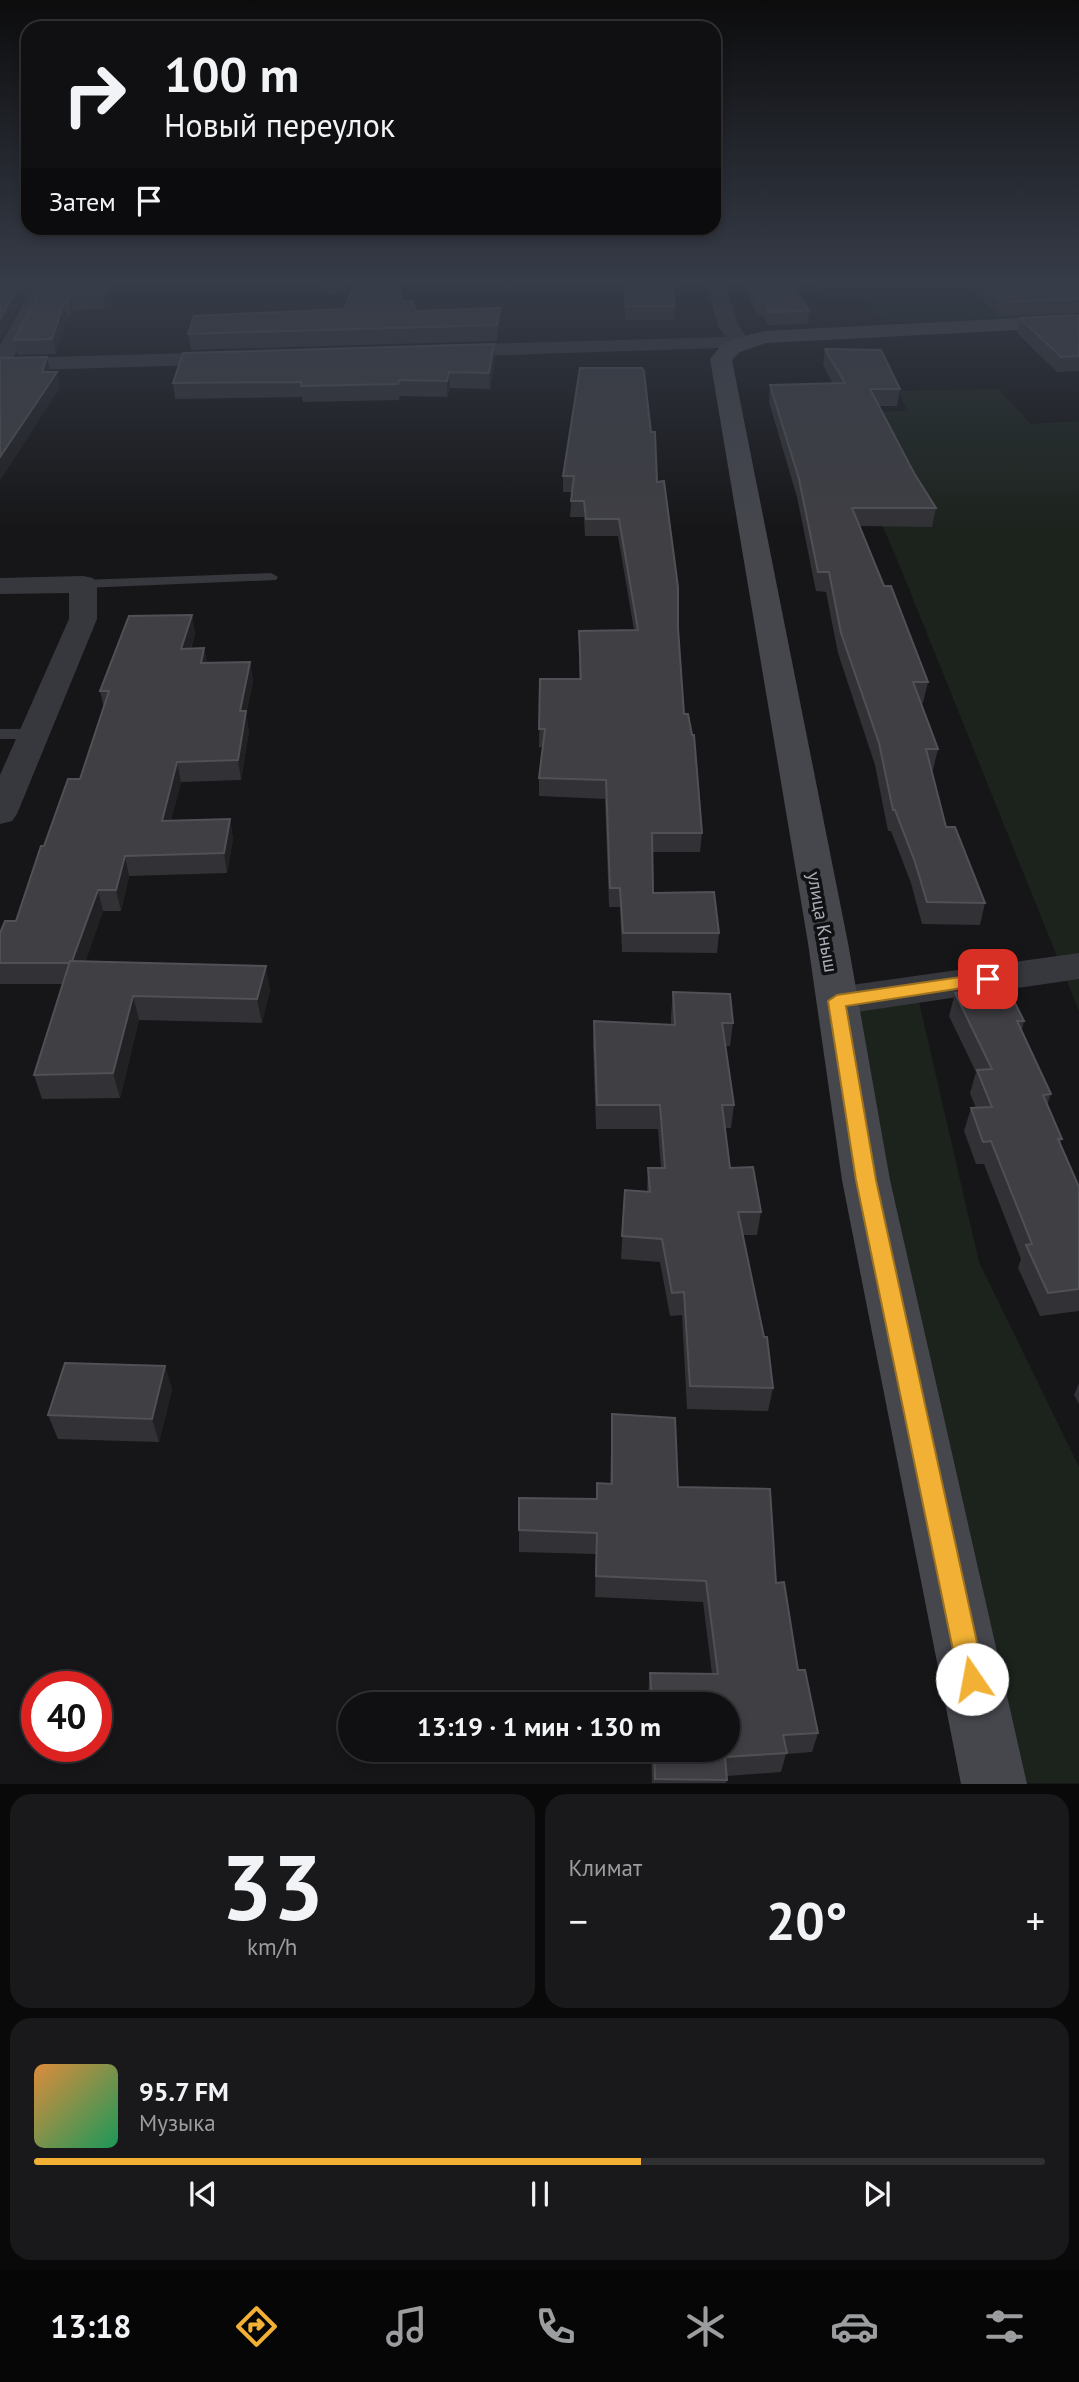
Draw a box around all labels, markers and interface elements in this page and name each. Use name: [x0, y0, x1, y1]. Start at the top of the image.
text: 100 m: [164, 42, 299, 106]
icon: right: [49, 49, 140, 140]
text: Новый переулок: [164, 104, 395, 146]
icon: arrive: [130, 182, 168, 220]
text: Затем: [49, 185, 116, 218]
street label: улица Кныш: [802, 870, 844, 974]
pin: [958, 949, 1018, 1009]
icon: arrive: [969, 960, 1007, 998]
position arrow: [935, 1642, 1009, 1716]
speed limit sign: 40: [21, 1671, 112, 1762]
text: 13:19 · 1 мин · 130 m: [417, 1710, 661, 1743]
text: 33: [221, 1827, 324, 1945]
text: Климат: [569, 1853, 642, 1882]
text: 20°: [766, 1887, 848, 1954]
text: −: [569, 1896, 588, 1945]
text: +: [1026, 1896, 1045, 1945]
text: km/h: [247, 1932, 297, 1961]
text: 95.7 FM: [139, 2075, 229, 2108]
text: Музыка: [139, 2108, 216, 2137]
icon: previous: [184, 2175, 222, 2213]
icon: pause: [521, 2175, 559, 2213]
icon: next: [858, 2175, 896, 2213]
icon: directions: [232, 2302, 281, 2351]
icon: music: [382, 2302, 431, 2351]
icon: phone: [531, 2302, 580, 2351]
icon: climate: [681, 2302, 730, 2351]
icon: car: [830, 2302, 879, 2351]
icon: filters: [980, 2302, 1029, 2351]
text: 13:18: [50, 2305, 131, 2347]

